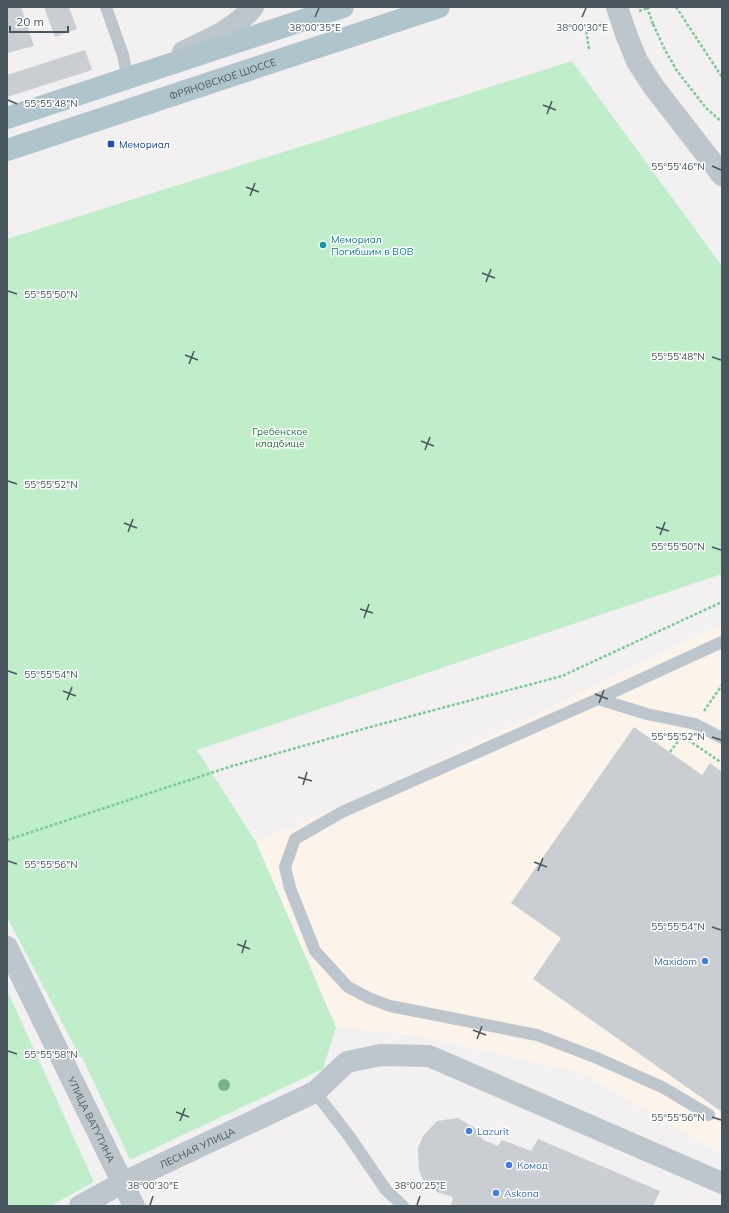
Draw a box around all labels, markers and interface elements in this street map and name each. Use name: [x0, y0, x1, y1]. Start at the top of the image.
scale bar: [10, 8, 68, 34]
text: 20 m: [16, 14, 44, 29]
text: 38°00'35"E: [289, 21, 341, 34]
text: 38°00'30"E: [556, 21, 608, 34]
street label: ФРЯНОВСКОЕ ШОССЕ: [167, 55, 278, 102]
text: 55°55'48"N: [24, 97, 78, 110]
place label: Мемориал: [119, 138, 170, 151]
marker: Мемориал: [106, 139, 116, 149]
text: 55°55'46"N: [651, 160, 705, 173]
place label: Мемориал Погибшим в ВОВ: [331, 233, 414, 258]
marker: Мемориал Погибшим в ВОВ: [318, 240, 328, 250]
text: 55°55'50"N: [24, 288, 78, 301]
text: 55°55'48"N: [651, 350, 705, 363]
park label: Гребенское кладбище: [252, 425, 308, 450]
text: 55°55'52"N: [24, 478, 78, 491]
text: 55°55'50"N: [651, 540, 705, 553]
text: 55°55'54"N: [24, 668, 78, 681]
text: 55°55'52"N: [651, 730, 705, 743]
text: 55°55'56"N: [24, 858, 78, 871]
text: 55°55'54"N: [651, 920, 705, 933]
place label: Maxidom: [654, 955, 697, 968]
marker: Maxidom: [700, 956, 710, 966]
text: 55°55'58"N: [24, 1048, 78, 1061]
street label: УЛИЦА ВАТУТИНА: [65, 1073, 118, 1165]
text: 55°55'56"N: [651, 1111, 705, 1124]
street label: ЛЕСНАЯ УЛИЦА: [157, 1124, 238, 1171]
place label: Lazurit: [477, 1125, 509, 1138]
marker: Lazurit: [464, 1126, 474, 1136]
place label: Комод: [517, 1159, 548, 1172]
marker: Комод: [504, 1160, 514, 1170]
text: 38°00'30"E: [127, 1179, 179, 1192]
text: 38°00'25"E: [394, 1179, 446, 1192]
place label: Askona: [504, 1187, 539, 1200]
marker: Askona: [491, 1188, 501, 1198]

